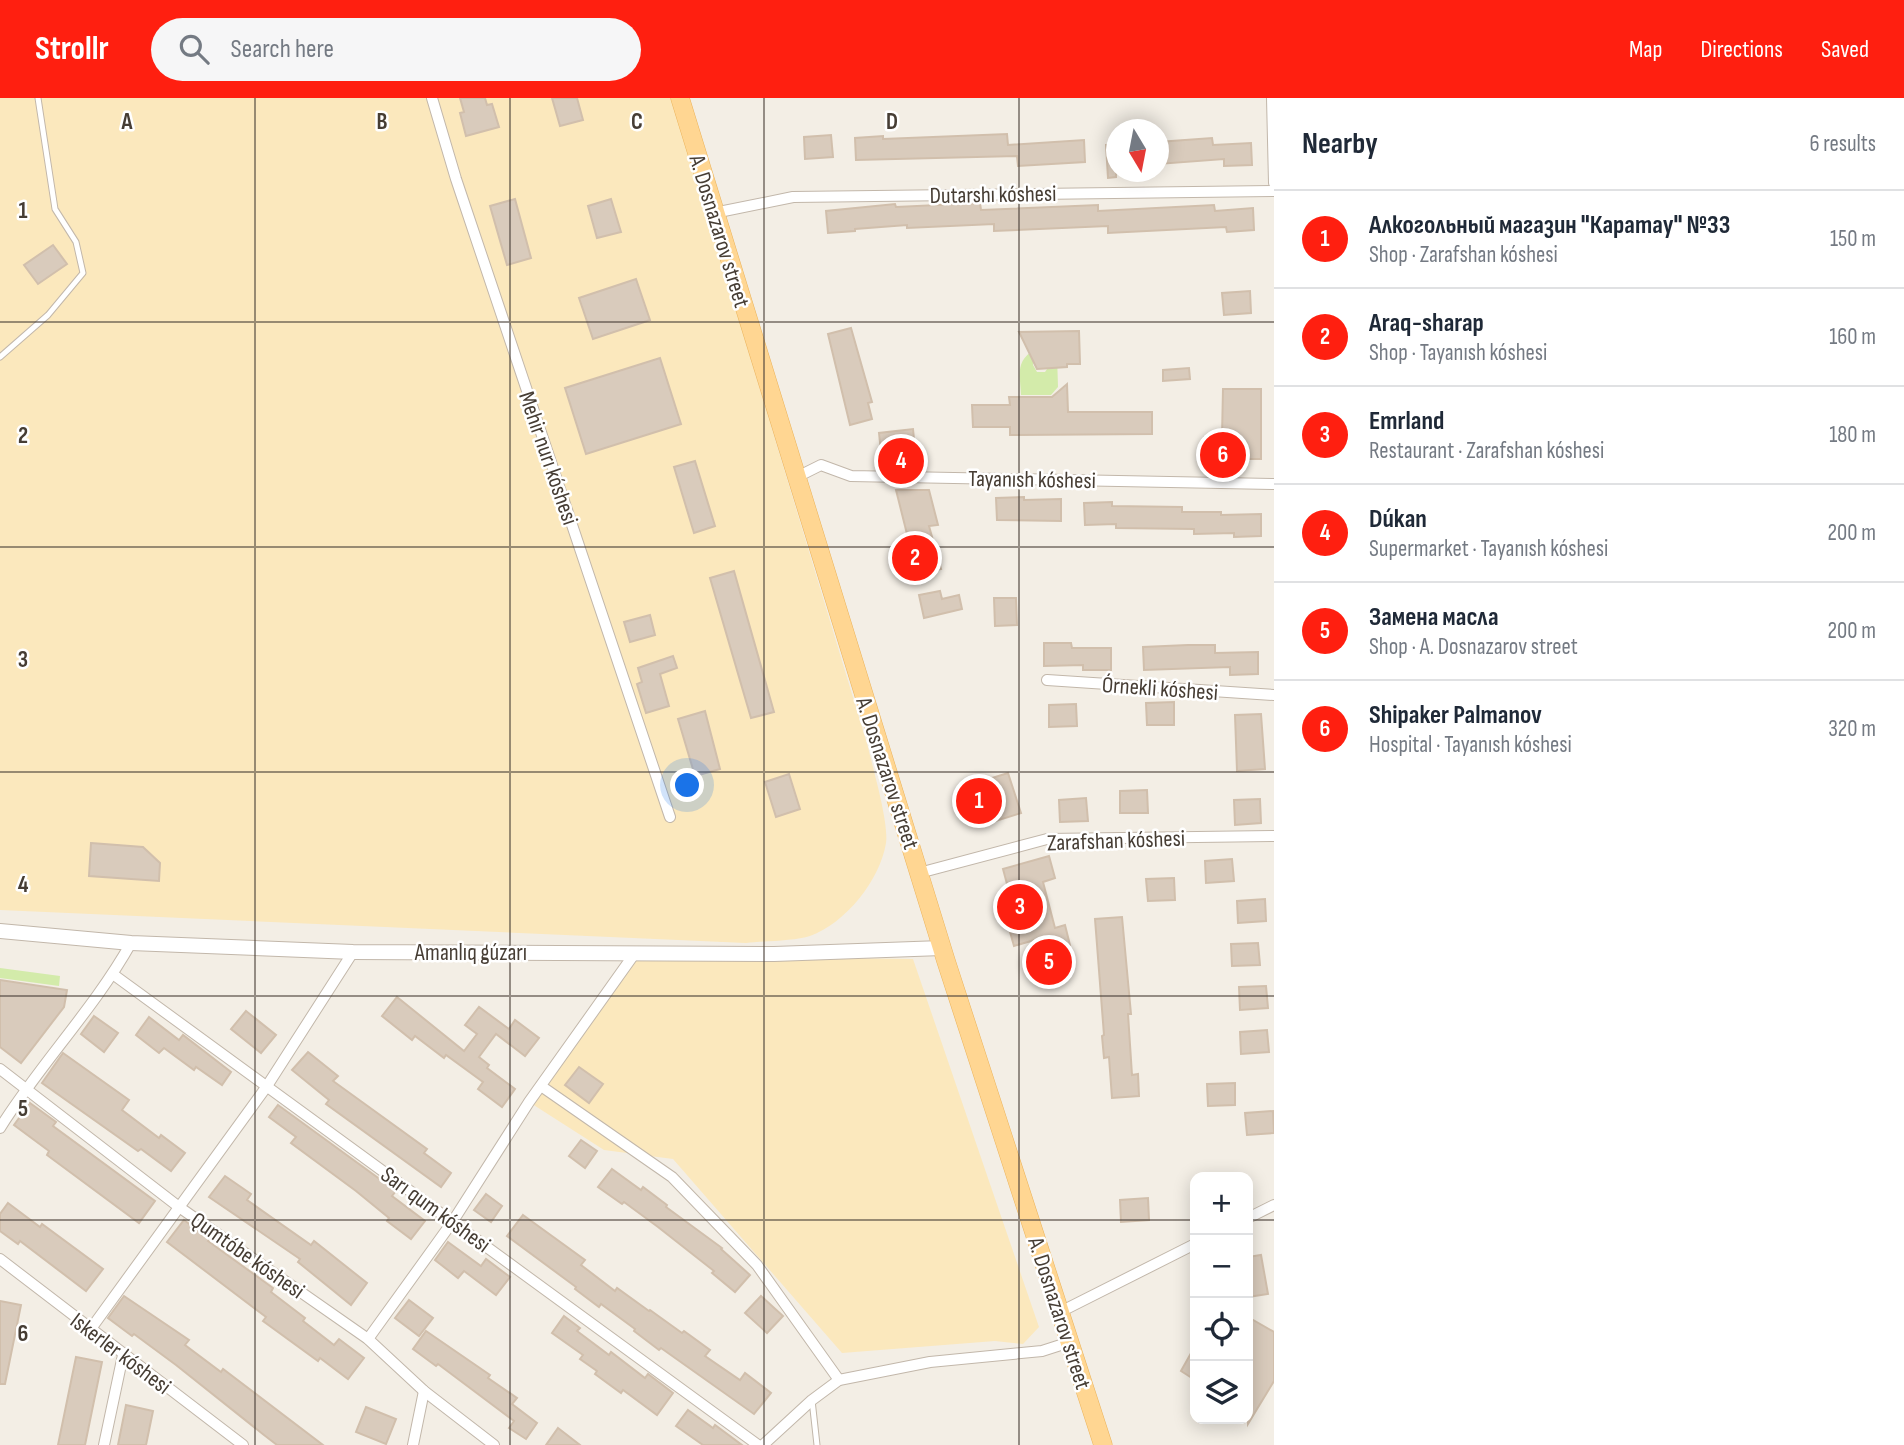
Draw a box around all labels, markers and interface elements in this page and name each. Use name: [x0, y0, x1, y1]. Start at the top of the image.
search box: [151, 18, 641, 81]
text: Strollr: [35, 29, 109, 69]
icon: search: [175, 30, 213, 68]
text: Search here: [231, 34, 334, 65]
text: Map: [1629, 35, 1662, 64]
text: Directions: [1700, 35, 1783, 64]
text: Saved: [1821, 35, 1869, 64]
text: A: [121, 108, 134, 136]
text: B: [377, 108, 388, 136]
text: C: [631, 108, 643, 136]
text: D: [886, 108, 898, 136]
north arrow: [1106, 119, 1169, 182]
text: Nearby: [1302, 126, 1378, 162]
text: 6 results: [1810, 130, 1876, 158]
street label: A. Dosnazarov street: [682, 151, 756, 311]
street label: Dutarshı kóshesi: [929, 180, 1057, 210]
text: 1: [18, 197, 28, 225]
text: Алкогольный магазин "Каратау" №33: [1369, 210, 1730, 241]
text: 1: [1320, 225, 1330, 253]
text: 150 m: [1830, 225, 1876, 253]
text: Shop · Zarafshan kóshesi: [1369, 241, 1558, 269]
text: Araq-sharap: [1369, 308, 1484, 339]
text: 2: [1320, 323, 1330, 351]
text: 160 m: [1829, 323, 1876, 351]
text: Shop · Tayanısh kóshesi: [1369, 339, 1547, 367]
street label: Mehir nurı kóshesi: [512, 388, 584, 529]
text: Emrland: [1369, 406, 1444, 437]
text: 3: [1320, 421, 1330, 449]
text: 180 m: [1829, 421, 1876, 449]
text: 2: [18, 422, 28, 450]
pin: 6: [1200, 429, 1246, 481]
pin: 4: [878, 435, 924, 487]
text: Restaurant · Zarafshan kóshesi: [1369, 437, 1604, 465]
street label: Tayanısh kóshesi: [968, 465, 1096, 495]
text: Dúkan: [1369, 504, 1427, 535]
text: 4: [1320, 519, 1330, 547]
text: 200 m: [1828, 519, 1876, 547]
pin: 2: [892, 532, 938, 584]
text: Supermarket · Tayanısh kóshesi: [1369, 535, 1608, 563]
text: Замена масла: [1369, 602, 1499, 633]
text: 5: [1320, 617, 1330, 645]
text: 200 m: [1828, 617, 1876, 645]
text: Shop · A. Dosnazarov street: [1369, 633, 1578, 661]
text: 3: [18, 646, 28, 674]
street label: Órnekli kóshesi: [1101, 671, 1219, 707]
street label: A. Dosnazarov street: [849, 693, 925, 853]
text: Shipaker Palmanov: [1369, 700, 1542, 731]
text: 6: [1320, 715, 1330, 743]
text: 320 m: [1828, 715, 1876, 743]
text: Hospital · Tayanısh kóshesi: [1369, 731, 1572, 759]
your location: [670, 768, 704, 802]
pin: 1: [956, 775, 1002, 827]
street label: Zarafshan kóshesi: [1047, 825, 1186, 857]
text: 4: [18, 871, 29, 899]
pin: 3: [997, 881, 1043, 933]
pin: 5: [1026, 936, 1072, 988]
street label: Amanlıq gúzarı: [414, 939, 527, 967]
text: 5: [18, 1095, 28, 1123]
street label: Sarı qum kóshesi: [375, 1161, 496, 1259]
map controls: [1190, 1172, 1253, 1424]
button: +: [1190, 1172, 1253, 1235]
street label: Qumtóbe kóshesi: [185, 1206, 310, 1305]
street label: A. Dosnazarov street: [1021, 1233, 1097, 1393]
button: −: [1190, 1235, 1253, 1298]
button: locate: [1190, 1298, 1253, 1361]
street label: Iskerler kóshesi: [65, 1307, 176, 1401]
text: 6: [18, 1320, 28, 1348]
button: layers: [1190, 1361, 1253, 1424]

